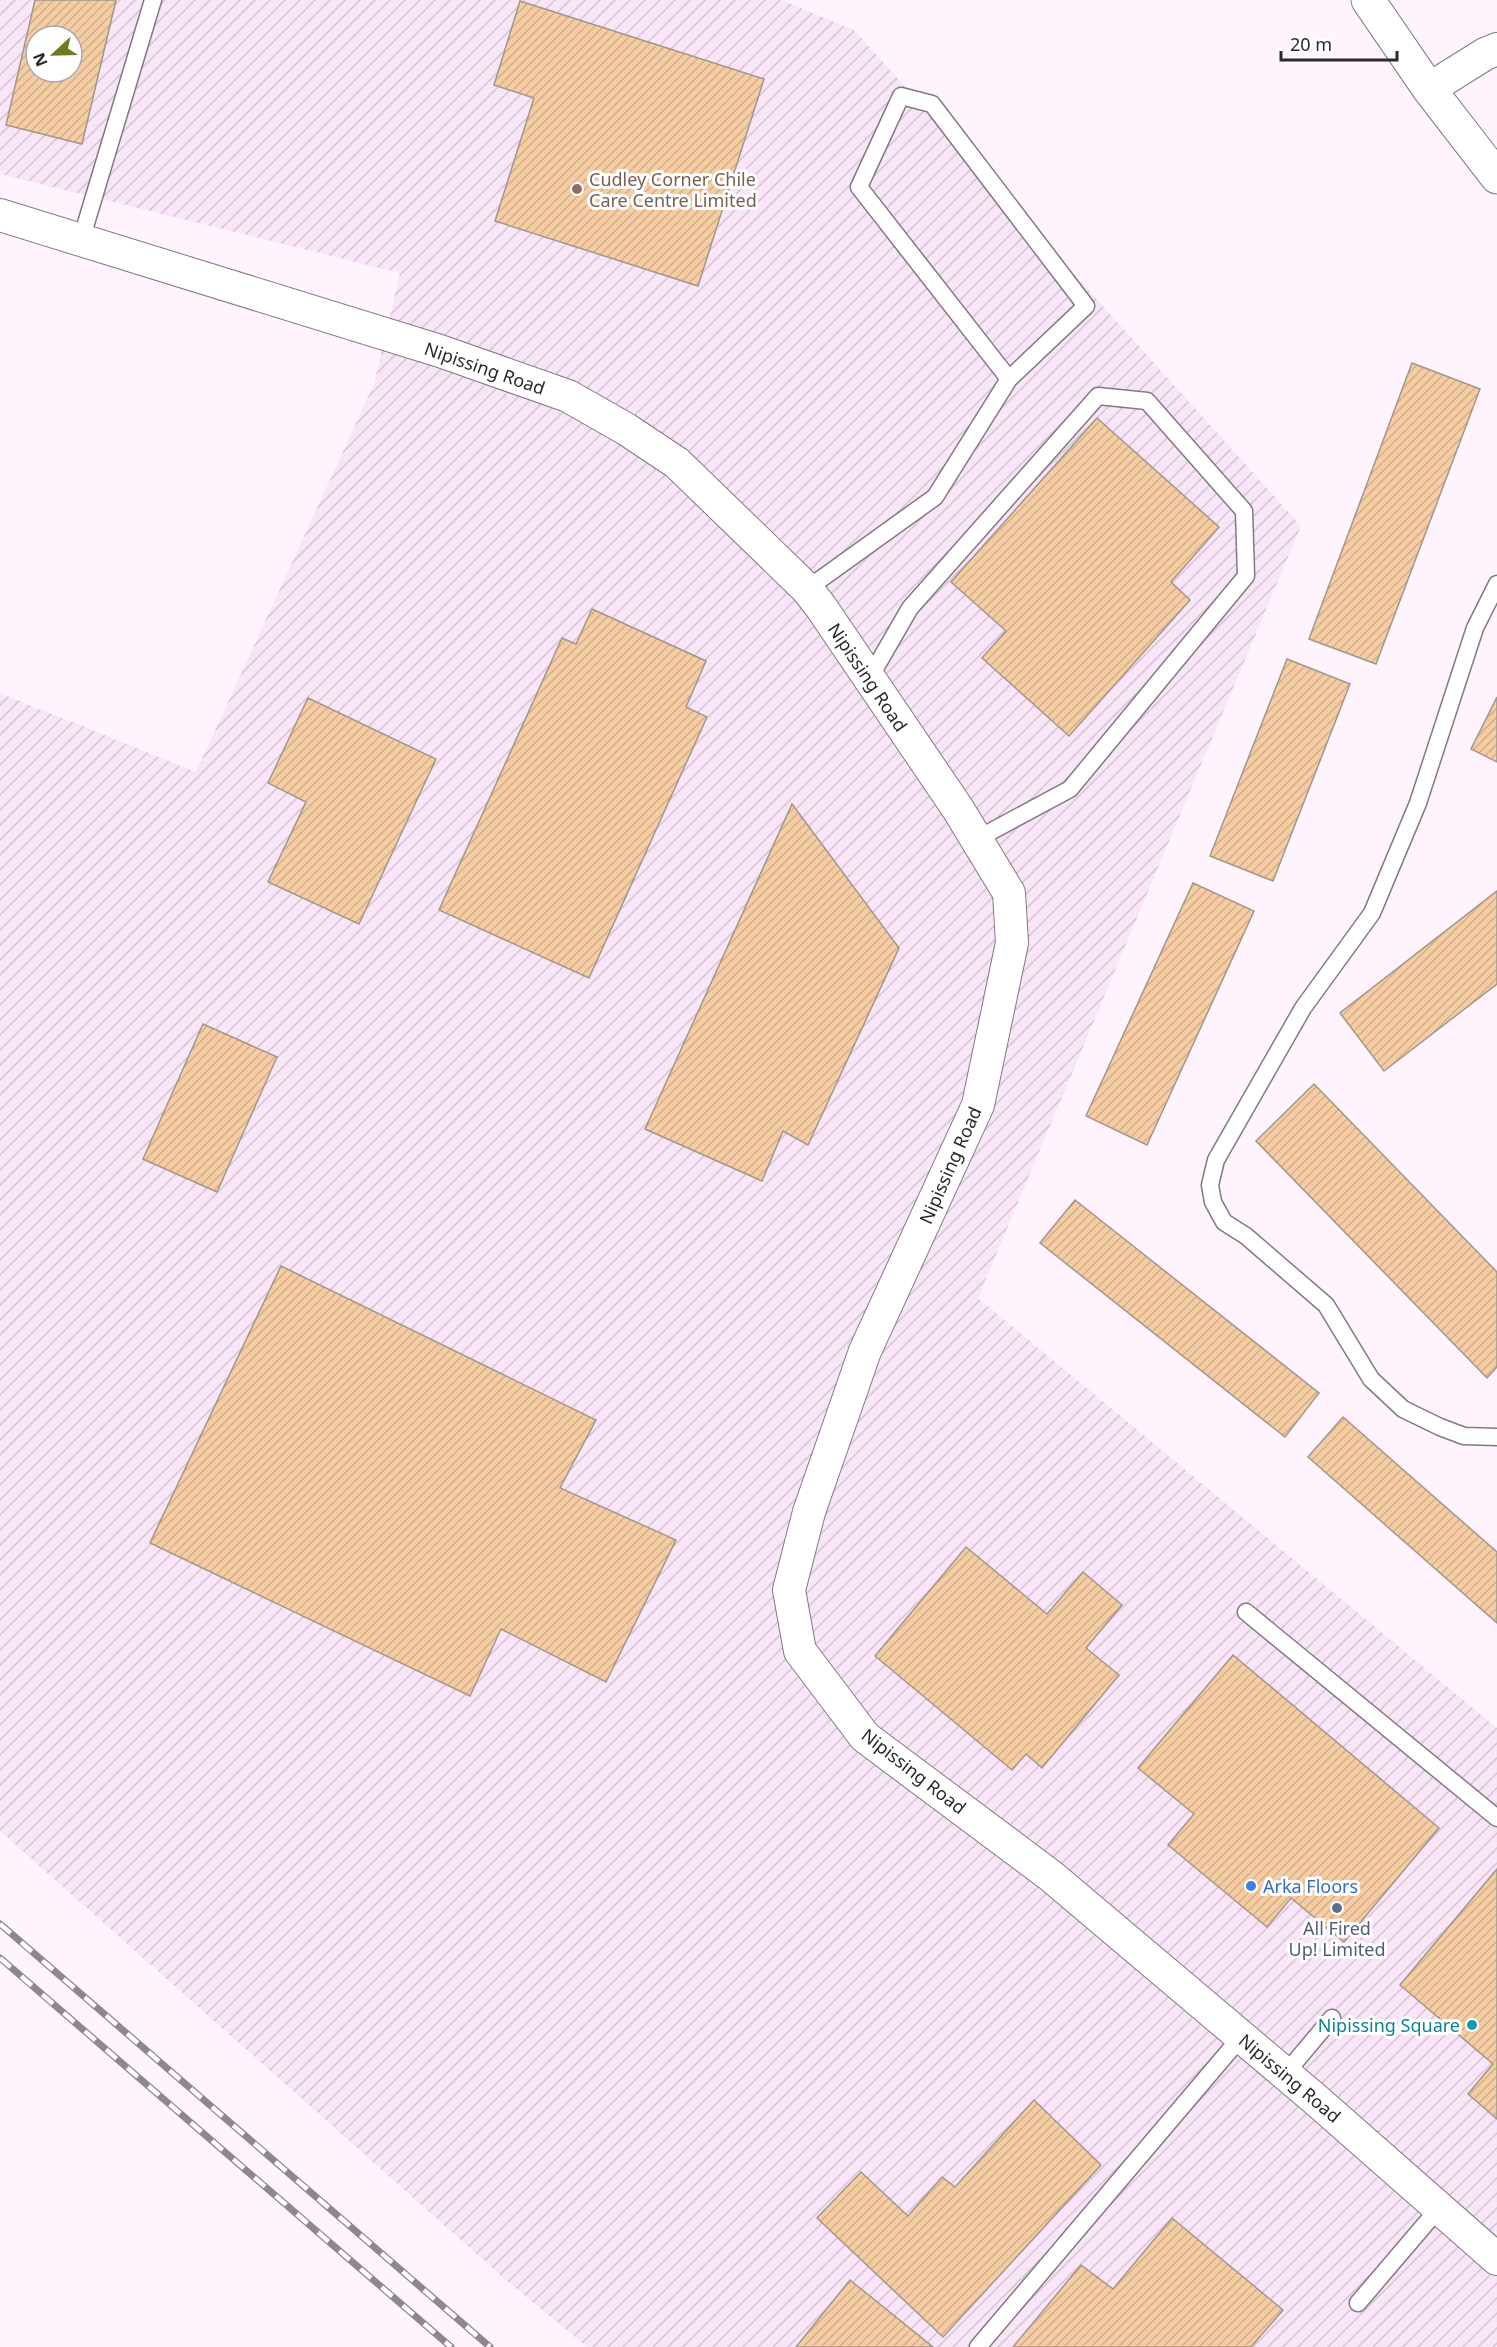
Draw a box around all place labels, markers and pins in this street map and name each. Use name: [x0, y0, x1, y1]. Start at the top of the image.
place label: Cudley Corner Chile Care Centre Limited: [589, 167, 757, 212]
marker: Cudley Corner Chile Care Centre Limited: [570, 182, 584, 196]
place label: Arka Floors: [1263, 1874, 1358, 1898]
marker: Arka Floors: [1244, 1879, 1258, 1893]
marker: All Fired Up! Limited: [1330, 1901, 1344, 1915]
place label: All Fired Up! Limited: [1288, 1916, 1386, 1961]
place label: Nipissing Square: [1318, 2013, 1460, 2037]
marker: Nipissing Square: [1465, 2018, 1479, 2032]

